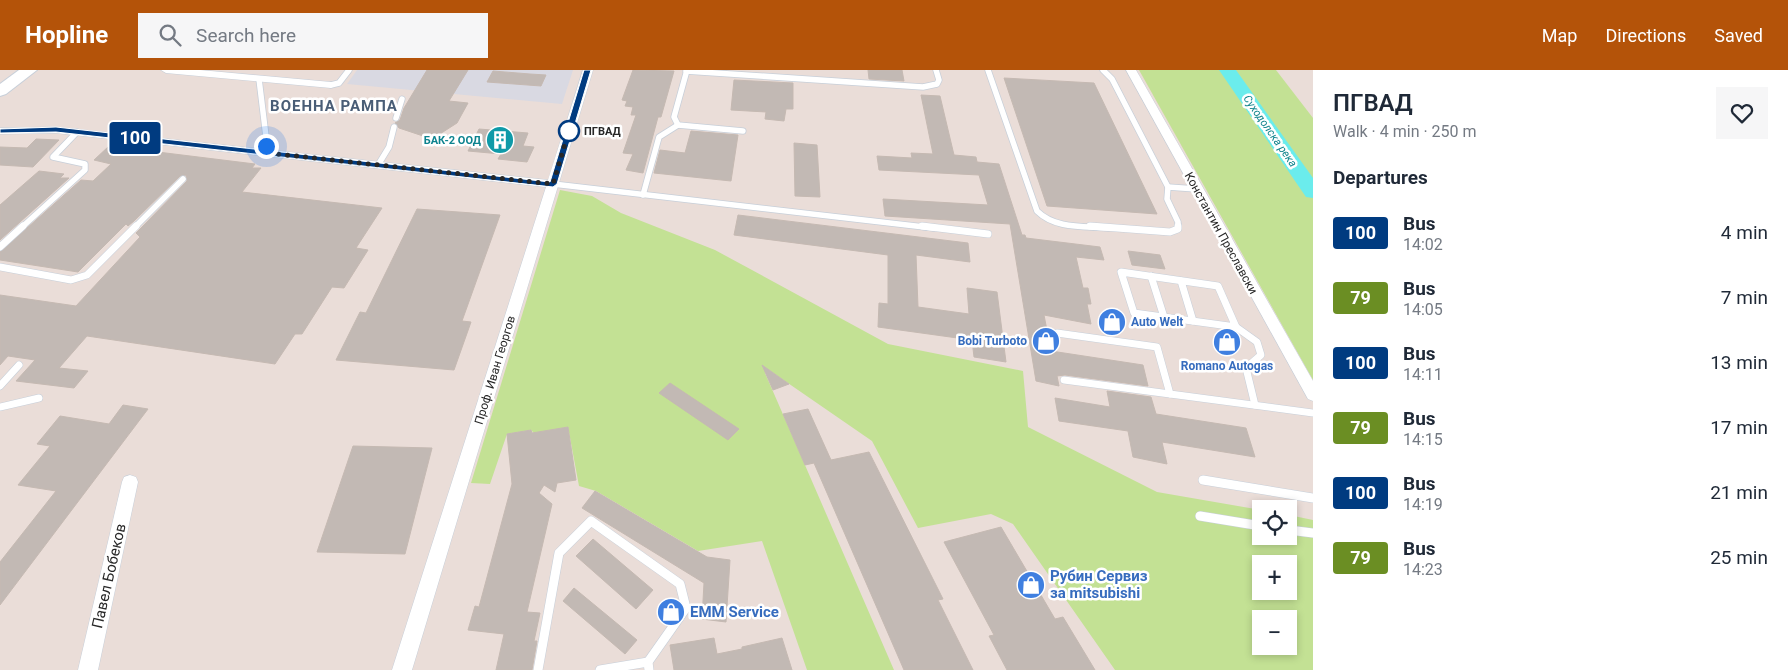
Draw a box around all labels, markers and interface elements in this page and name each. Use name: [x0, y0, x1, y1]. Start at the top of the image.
search box: [138, 13, 488, 58]
text: Hopline: [25, 21, 108, 49]
icon: search: [156, 21, 184, 49]
text: Search here: [196, 24, 296, 47]
text: Map: [1542, 25, 1577, 46]
text: Directions: [1605, 25, 1686, 46]
text: Saved: [1714, 25, 1763, 46]
button: heart: [1716, 87, 1768, 139]
text: ПГВАД: [1333, 89, 1413, 117]
water label: Суходолска река: [1240, 93, 1300, 170]
district label: ВОЕННА РАМПА: [270, 97, 398, 115]
marker: ПГВАД: [558, 120, 580, 142]
line badge: 100: [106, 122, 164, 154]
text: Walk · 4 min · 250 m: [1333, 122, 1477, 141]
building icon: БАК-2 ООД: [485, 125, 515, 155]
place label: ПГВАД: [584, 125, 621, 138]
text: 100: [120, 127, 150, 148]
your location: [254, 134, 279, 159]
place label: БАК-2 ООД: [424, 134, 482, 147]
text: Departures: [1333, 166, 1428, 189]
street label: Константин Преславски: [1182, 170, 1260, 296]
text: Bus: [1403, 212, 1436, 235]
text: 4 min: [1721, 221, 1768, 244]
text: 100: [1345, 222, 1376, 243]
text: 14:02: [1403, 235, 1443, 254]
text: Bus: [1403, 277, 1436, 300]
text: 7 min: [1721, 286, 1768, 309]
text: 79: [1350, 287, 1371, 308]
text: 14:05: [1403, 300, 1443, 319]
shop icon: Auto Welt: [1097, 307, 1127, 337]
street label: Проф. Иван Георгов: [472, 314, 518, 426]
place label: Auto Welt: [1131, 315, 1183, 329]
shop icon: Bobi Turboto: [1031, 326, 1061, 356]
shop icon: Romano Autogas: [1212, 327, 1242, 357]
place label: Bobi Turboto: [958, 334, 1027, 348]
text: Bus: [1403, 342, 1436, 365]
text: 13 min: [1710, 351, 1768, 374]
text: 100: [1345, 352, 1376, 373]
place label: Romano Autogas: [1181, 359, 1273, 373]
text: 14:11: [1403, 365, 1443, 384]
text: Bus: [1403, 407, 1436, 430]
text: 17 min: [1710, 416, 1768, 439]
text: 79: [1350, 417, 1371, 438]
text: 14:15: [1403, 430, 1443, 449]
text: Bus: [1403, 472, 1436, 495]
text: 21 min: [1710, 481, 1768, 504]
text: 100: [1345, 482, 1376, 503]
text: 14:19: [1403, 495, 1443, 514]
map controls: [1252, 500, 1297, 655]
button: locate: [1252, 500, 1297, 545]
street label: Павел Бобеков: [88, 522, 130, 630]
text: Bus: [1403, 537, 1436, 560]
text: 25 min: [1710, 546, 1768, 569]
text: 79: [1350, 547, 1371, 568]
button: +: [1252, 555, 1297, 600]
text: 14:23: [1403, 560, 1443, 579]
place label: Рубин Сервиз за mitsubishi: [1050, 567, 1148, 602]
shop icon: Рубин Сервиз за mitsubishi: [1016, 570, 1046, 600]
shop icon: EMM Service: [656, 597, 686, 627]
place label: EMM Service: [690, 603, 779, 621]
button: −: [1252, 610, 1297, 655]

